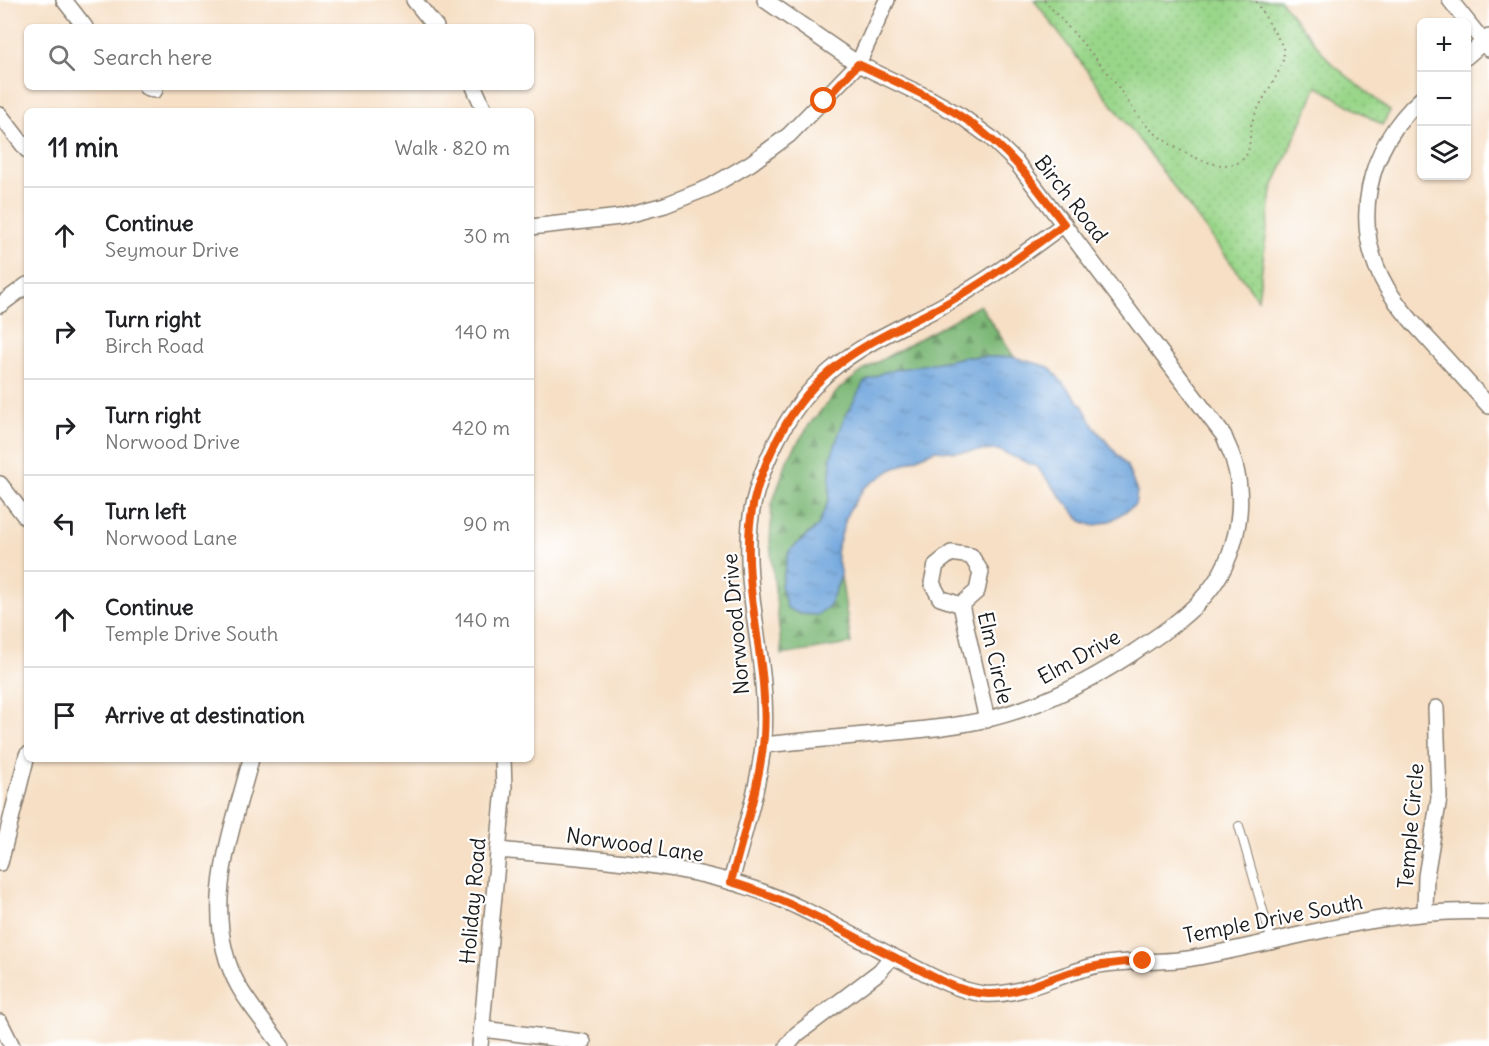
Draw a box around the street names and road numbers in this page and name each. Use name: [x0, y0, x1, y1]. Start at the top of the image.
street label: Birch Road: [1029, 149, 1114, 248]
street label: Norwood Drive: [716, 552, 755, 696]
street label: Elm Circle: [972, 609, 1019, 707]
street label: Elm Drive: [1033, 623, 1125, 690]
street label: Temple Circle: [1392, 762, 1429, 890]
street label: Norwood Lane: [564, 821, 706, 868]
street label: Holiday Road: [454, 837, 491, 965]
street label: Temple Drive South: [1181, 888, 1365, 949]

